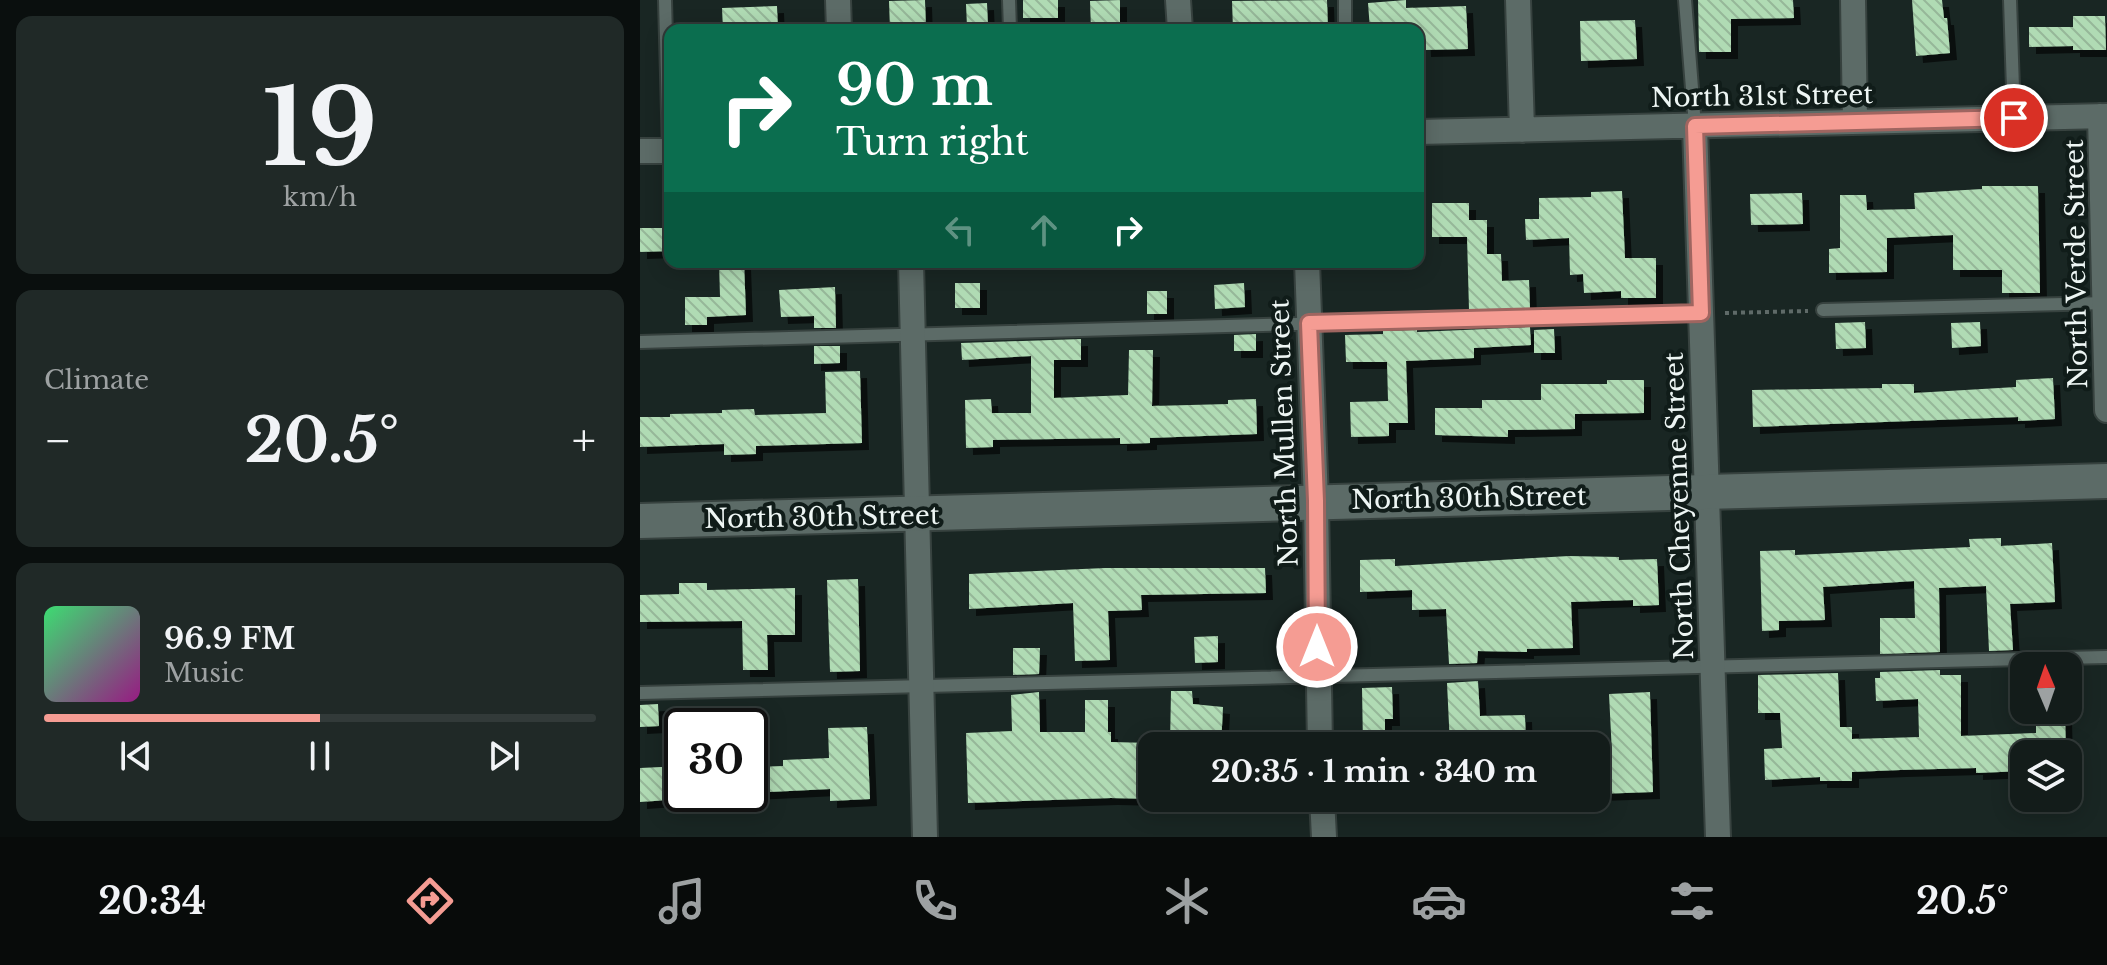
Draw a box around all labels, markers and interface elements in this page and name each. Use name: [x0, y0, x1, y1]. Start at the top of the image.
text: 90 m: [836, 51, 993, 120]
icon: right: [704, 56, 808, 160]
text: 19: [262, 64, 378, 193]
street label: North 31st Street: [1651, 78, 1874, 114]
pin: [1980, 84, 2048, 152]
icon: arrive: [1992, 96, 2036, 140]
text: Turn right: [836, 120, 1029, 165]
street label: North Verde Street: [2058, 139, 2094, 389]
text: km/h: [283, 181, 357, 213]
icon: left: [938, 208, 982, 252]
icon: ahead: [1022, 208, 1066, 252]
icon: right: [1106, 208, 1150, 252]
street label: North Mullen Street: [1263, 298, 1305, 567]
street label: North Cheyenne Street: [1658, 351, 1700, 660]
text: Climate: [44, 364, 149, 396]
text: 20.5°: [245, 404, 399, 478]
text: −: [44, 413, 72, 468]
text: +: [572, 413, 596, 468]
street label: North 30th Street: [1351, 480, 1587, 516]
street label: North 30th Street: [704, 499, 940, 535]
position arrow: [1275, 605, 1359, 689]
text: 96.9 FM: [164, 620, 295, 657]
north arrow: [2010, 652, 2082, 724]
map controls: [2010, 652, 2082, 812]
text: Music: [164, 657, 244, 689]
speed limit sign: 30: [664, 708, 768, 812]
icon: previous: [114, 734, 158, 778]
icon: pause: [298, 734, 342, 778]
icon: next: [482, 734, 526, 778]
button: layers: [2010, 740, 2082, 812]
text: 20:35 · 1 min · 340 m: [1211, 753, 1537, 790]
icon: directions: [402, 873, 458, 929]
icon: music: [654, 873, 710, 929]
icon: phone: [907, 873, 963, 929]
icon: climate: [1159, 873, 1215, 929]
icon: car: [1411, 873, 1467, 929]
icon: filters: [1664, 873, 1720, 929]
text: 20:34: [98, 879, 206, 924]
text: 20.5°: [1916, 879, 2009, 924]

